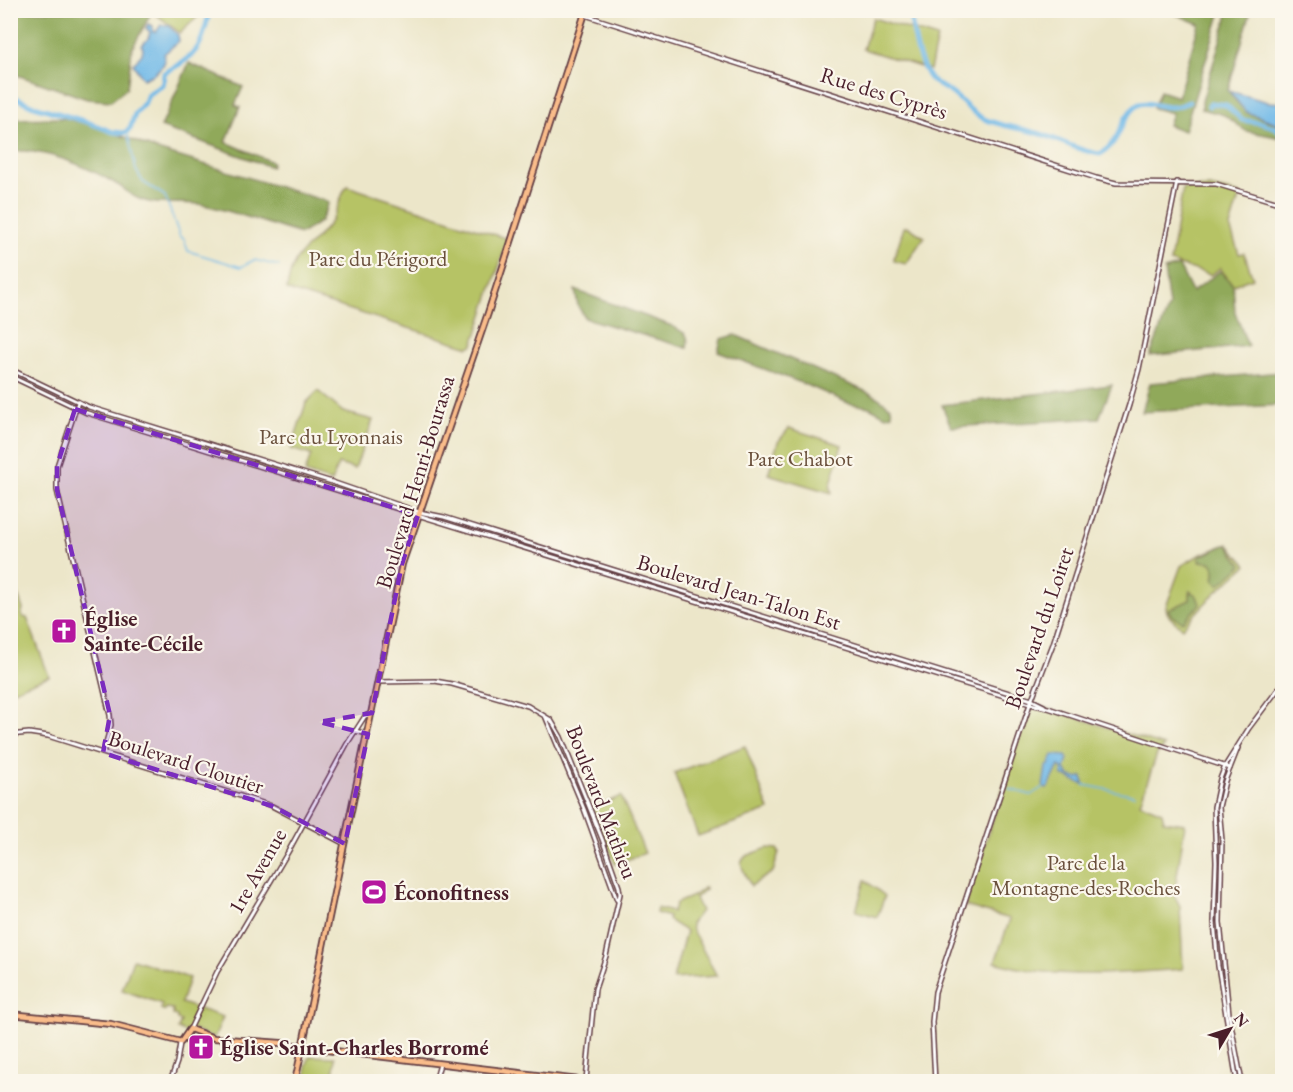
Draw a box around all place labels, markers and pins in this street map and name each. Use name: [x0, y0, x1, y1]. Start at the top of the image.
place label: Église Sainte-Cécile: [84, 604, 203, 658]
church icon: Église Sainte-Cécile: [49, 616, 79, 646]
sports icon: Éconofitness: [359, 877, 389, 907]
place label: Éconofitness: [394, 878, 509, 907]
church icon: Église Saint-Charles Borromé: [186, 1032, 216, 1062]
place label: Église Saint-Charles Borromé: [220, 1033, 489, 1062]

